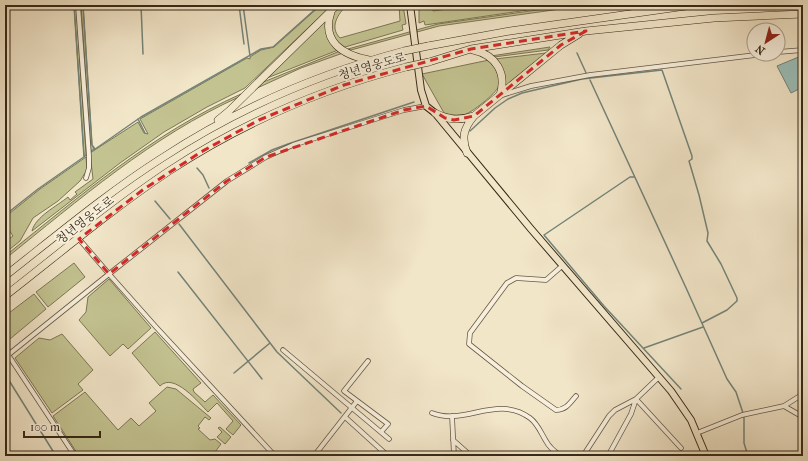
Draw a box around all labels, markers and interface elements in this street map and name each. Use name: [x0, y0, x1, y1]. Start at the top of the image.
north arrow: [746, 22, 786, 62]
text: N: [753, 42, 768, 57]
street label: 청년영웅도로: [337, 50, 408, 82]
street label: 청년영웅도로: [53, 193, 117, 247]
scale bar: [24, 413, 100, 439]
text: 100 m: [30, 420, 60, 434]

